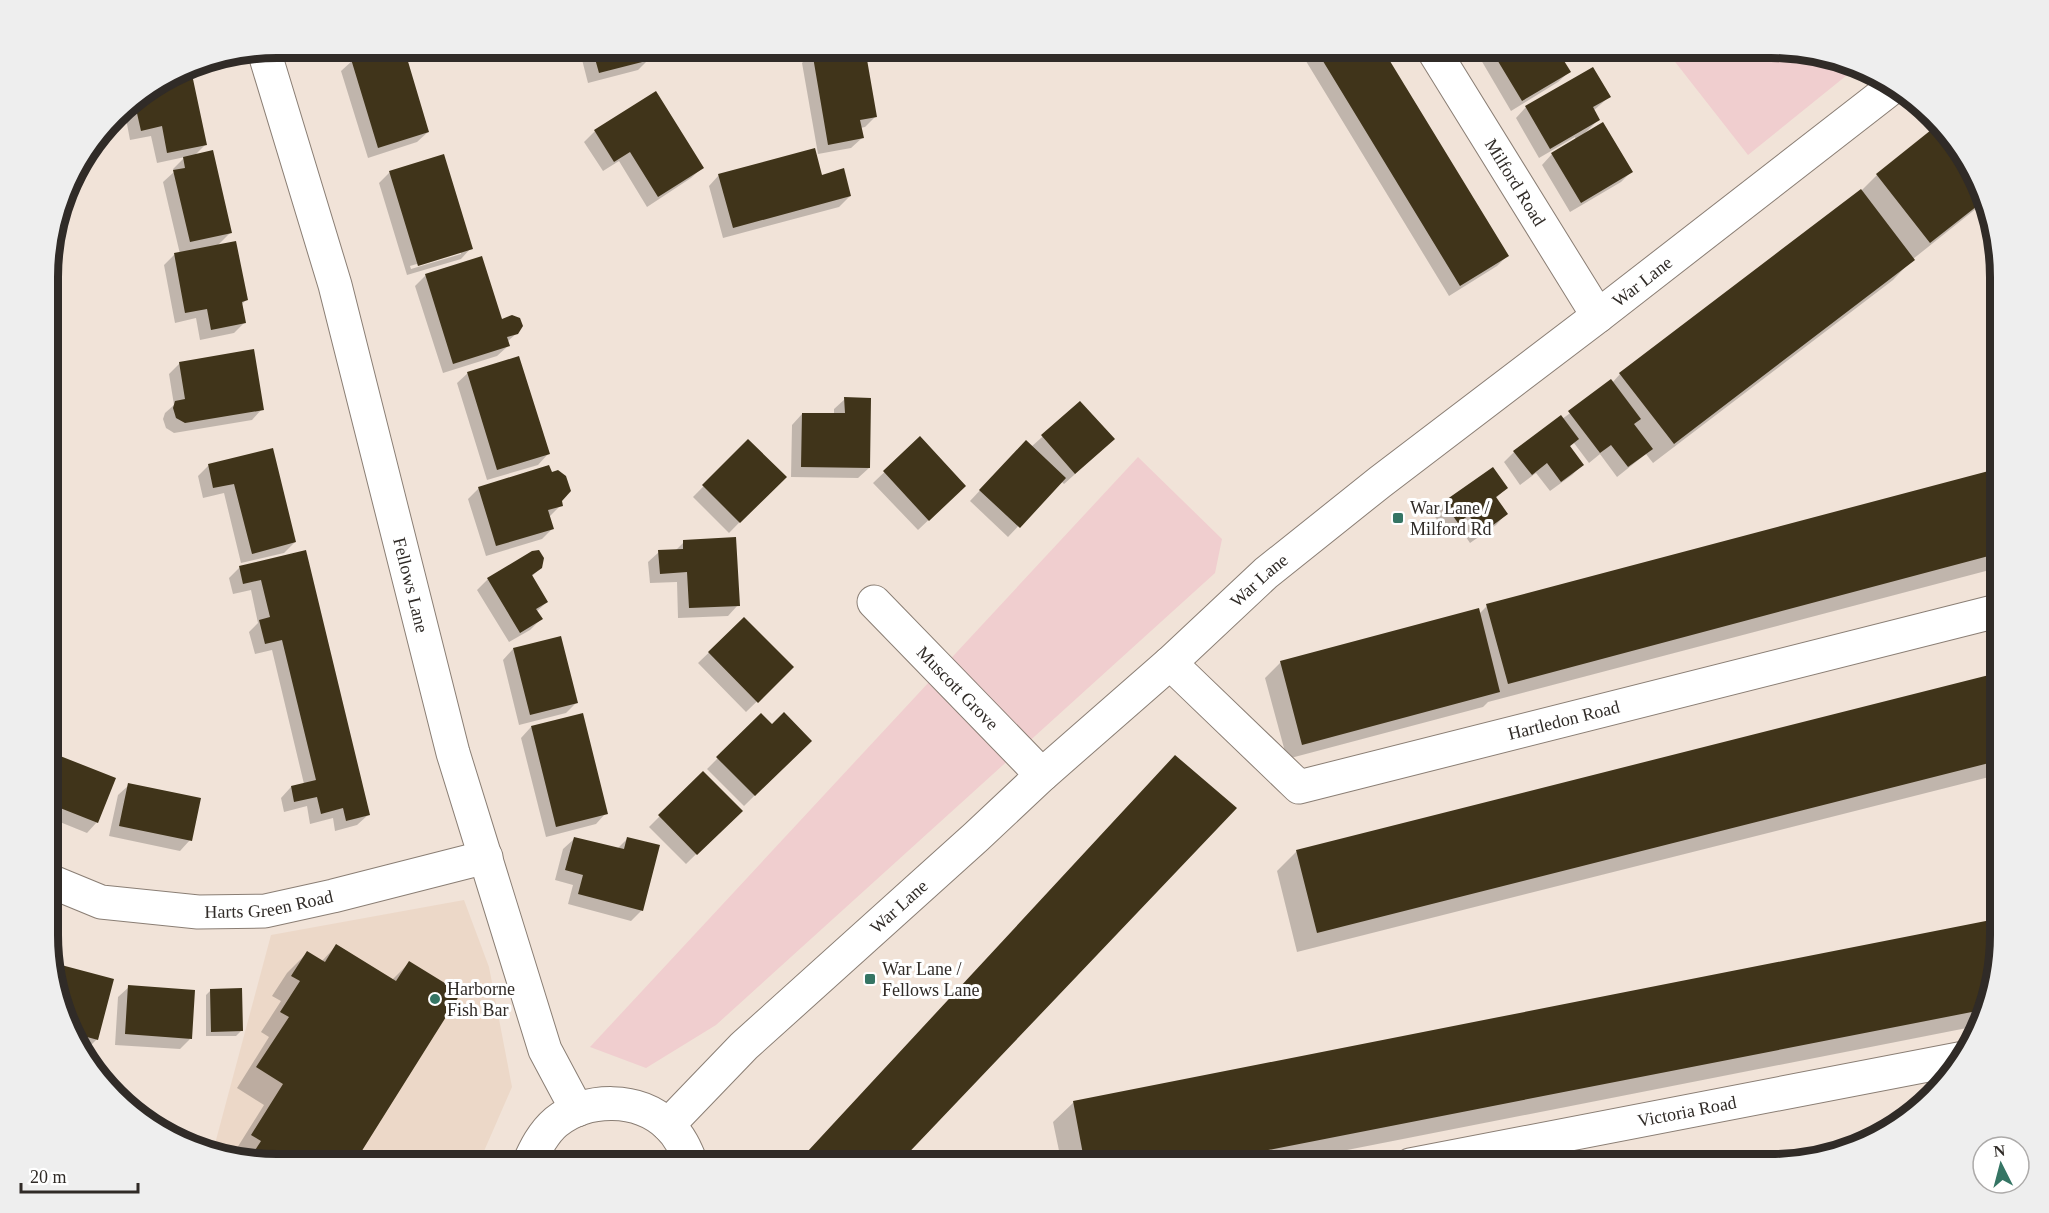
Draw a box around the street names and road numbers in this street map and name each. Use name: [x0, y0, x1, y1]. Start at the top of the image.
street label: Milford Road: [1481, 135, 1550, 229]
street label: War Lane: [1608, 252, 1676, 311]
street label: Fellows Lane: [389, 535, 432, 635]
street label: War Lane: [1226, 550, 1292, 611]
street label: Muscott Grove: [913, 642, 1003, 734]
street label: Hartledon Road: [1506, 697, 1622, 744]
street label: War Lane: [866, 876, 932, 937]
street label: Harts Green Road: [204, 886, 335, 922]
street label: Victoria Road: [1636, 1092, 1738, 1131]

